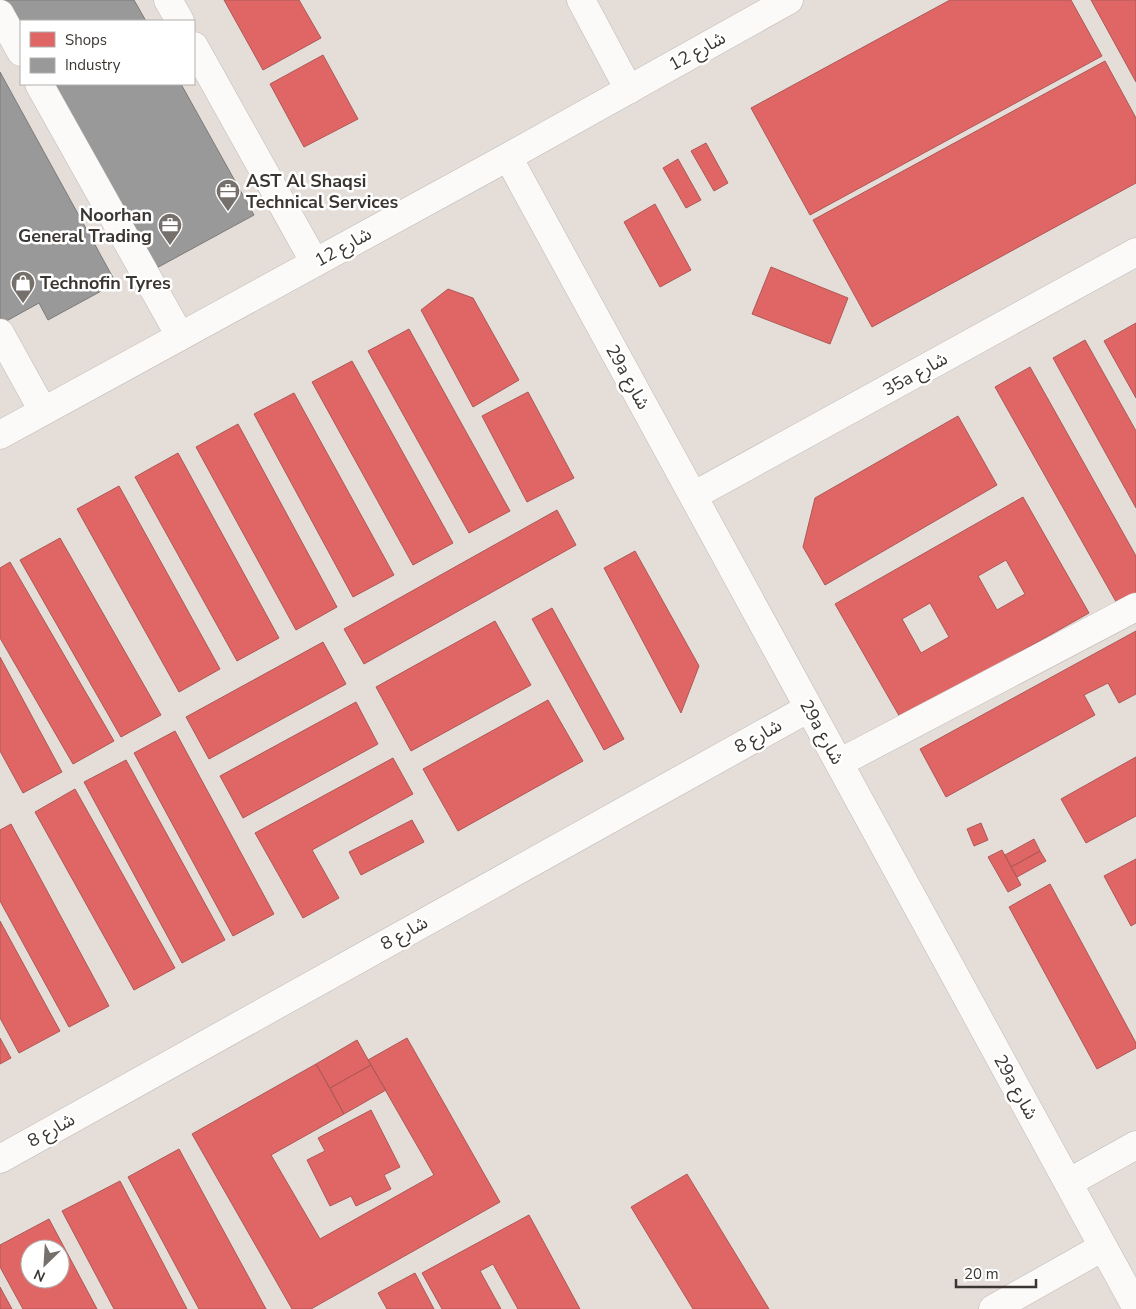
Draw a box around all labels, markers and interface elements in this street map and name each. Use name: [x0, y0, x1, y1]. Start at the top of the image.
legend: [20, 20, 195, 85]
street label: شارع 12: [664, 26, 731, 78]
text: Shops: [65, 30, 107, 50]
text: Industry: [65, 55, 121, 75]
place label: AST Al Shaqsi Technical Services: [246, 169, 398, 214]
office icon: AST Al Shaqsi Technical Services: [215, 178, 241, 212]
place label: Noorhan General Trading: [18, 203, 152, 248]
office icon: Noorhan General Trading: [157, 212, 183, 246]
street label: شارع 12: [310, 222, 377, 274]
shop icon: Technofin Tyres: [10, 270, 36, 304]
place label: Technofin Tyres: [40, 271, 171, 295]
street label: 29a شارع: [599, 340, 656, 415]
street label: 35a شارع: [878, 346, 953, 403]
street label: 29a شارع: [793, 695, 850, 770]
street label: شارع 8: [730, 713, 787, 760]
street label: شارع 8: [376, 910, 433, 957]
street label: 29a شارع: [987, 1050, 1044, 1125]
street label: شارع 8: [23, 1107, 80, 1154]
north arrow: [20, 1239, 70, 1289]
scale bar: [956, 1256, 1036, 1288]
text: 20 m: [964, 1264, 999, 1284]
text: N: [31, 1265, 48, 1286]

